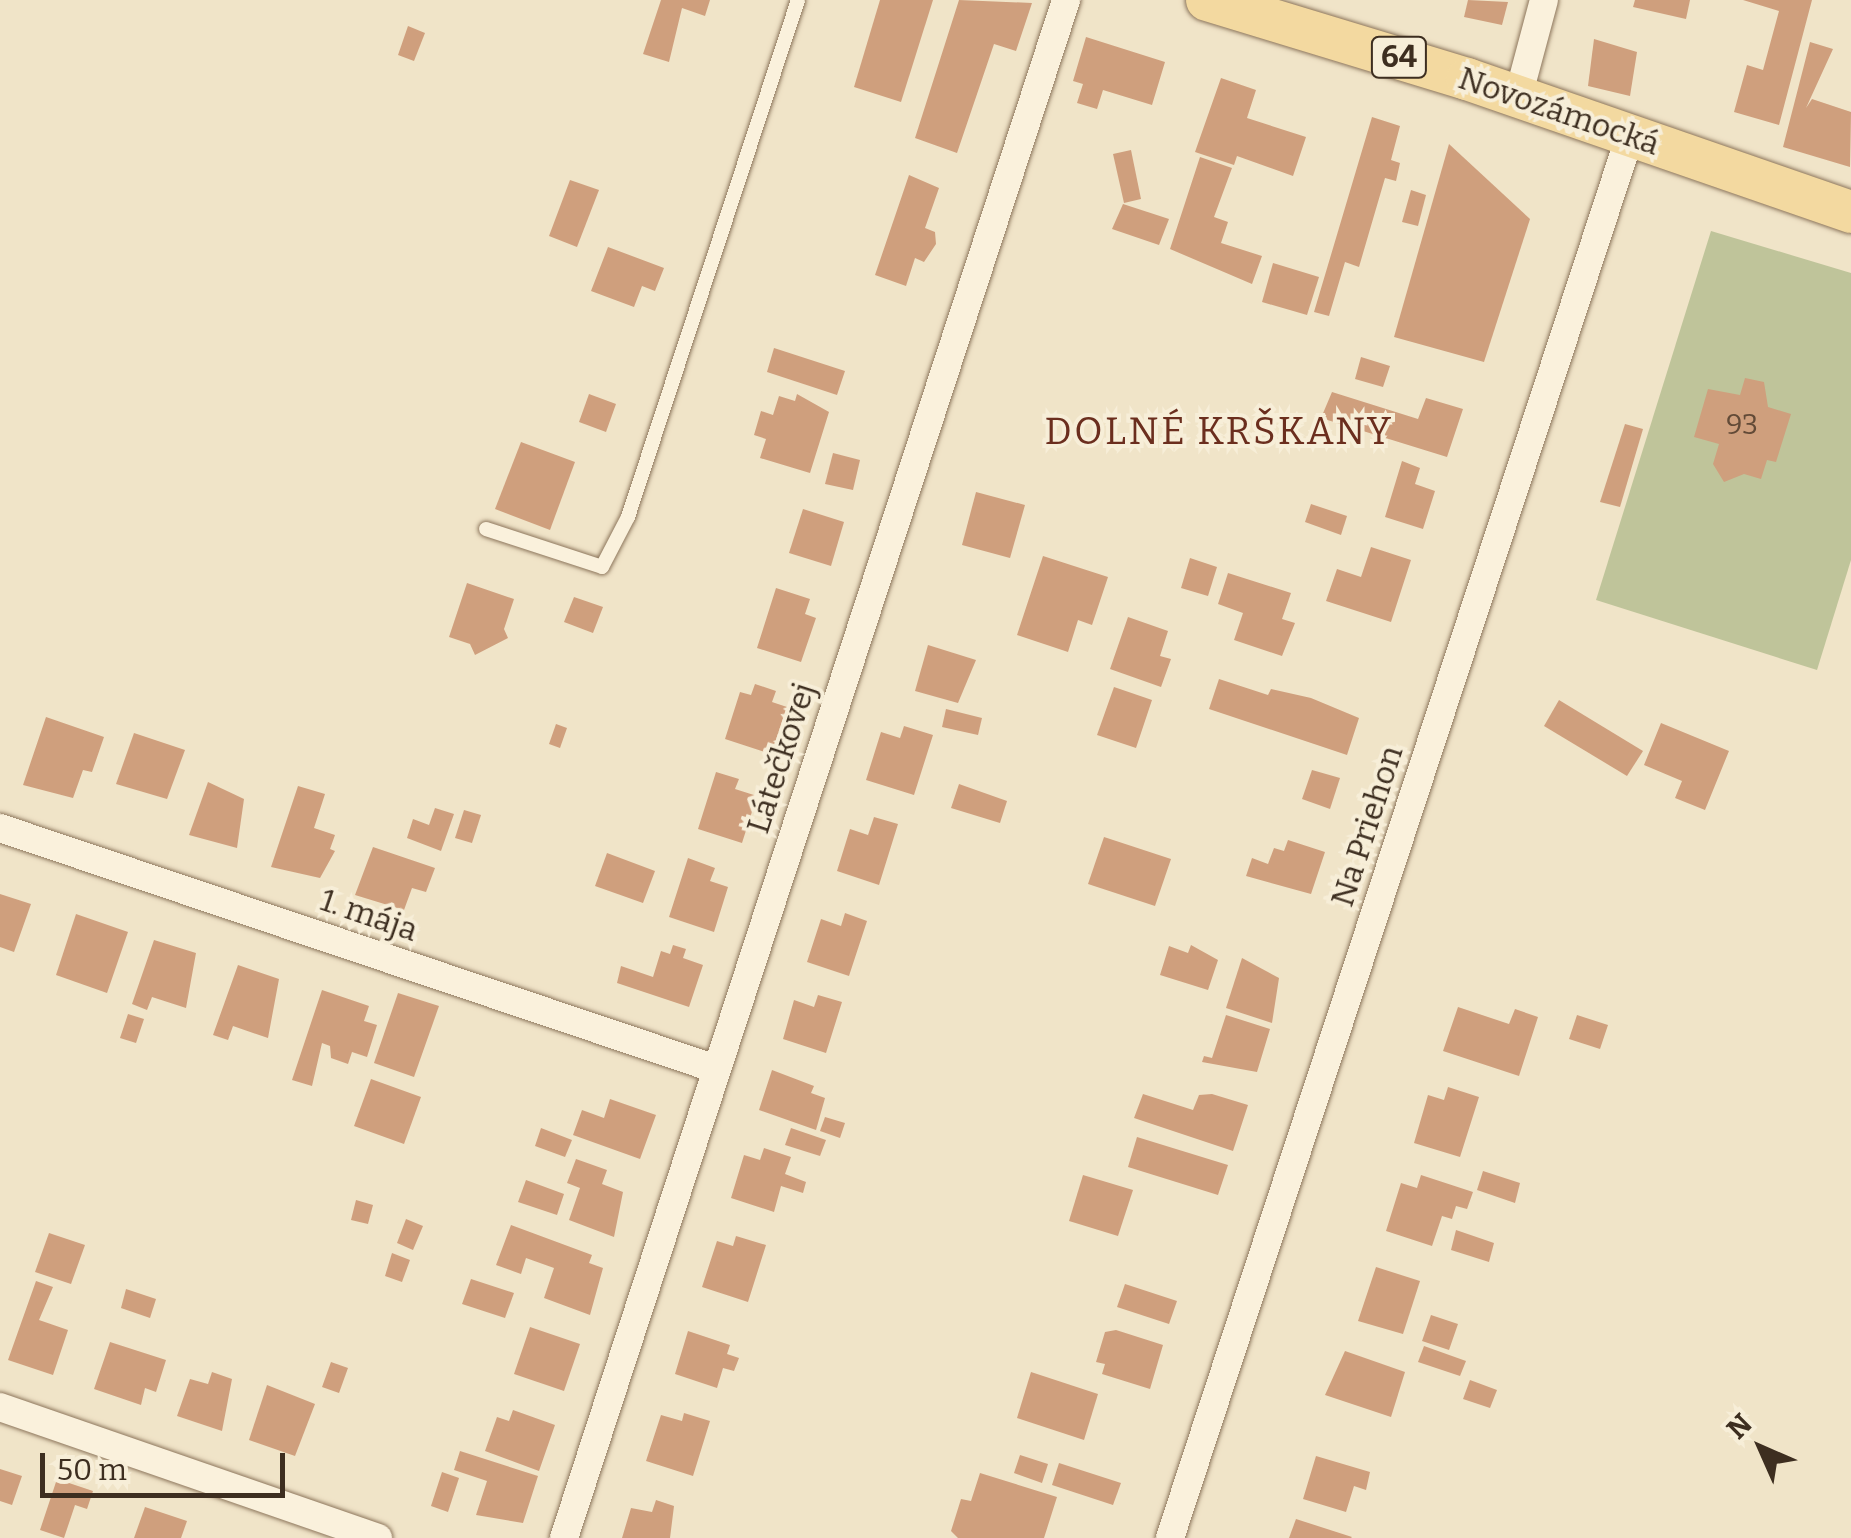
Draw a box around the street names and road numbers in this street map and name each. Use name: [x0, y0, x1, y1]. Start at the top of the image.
road number: 64: [1369, 32, 1429, 82]
street label: Novozámocká: [1454, 59, 1664, 163]
street label: Látečkovej: [739, 678, 823, 838]
street label: Na Priehon: [1323, 741, 1411, 911]
street label: 1. mája: [315, 880, 423, 950]

